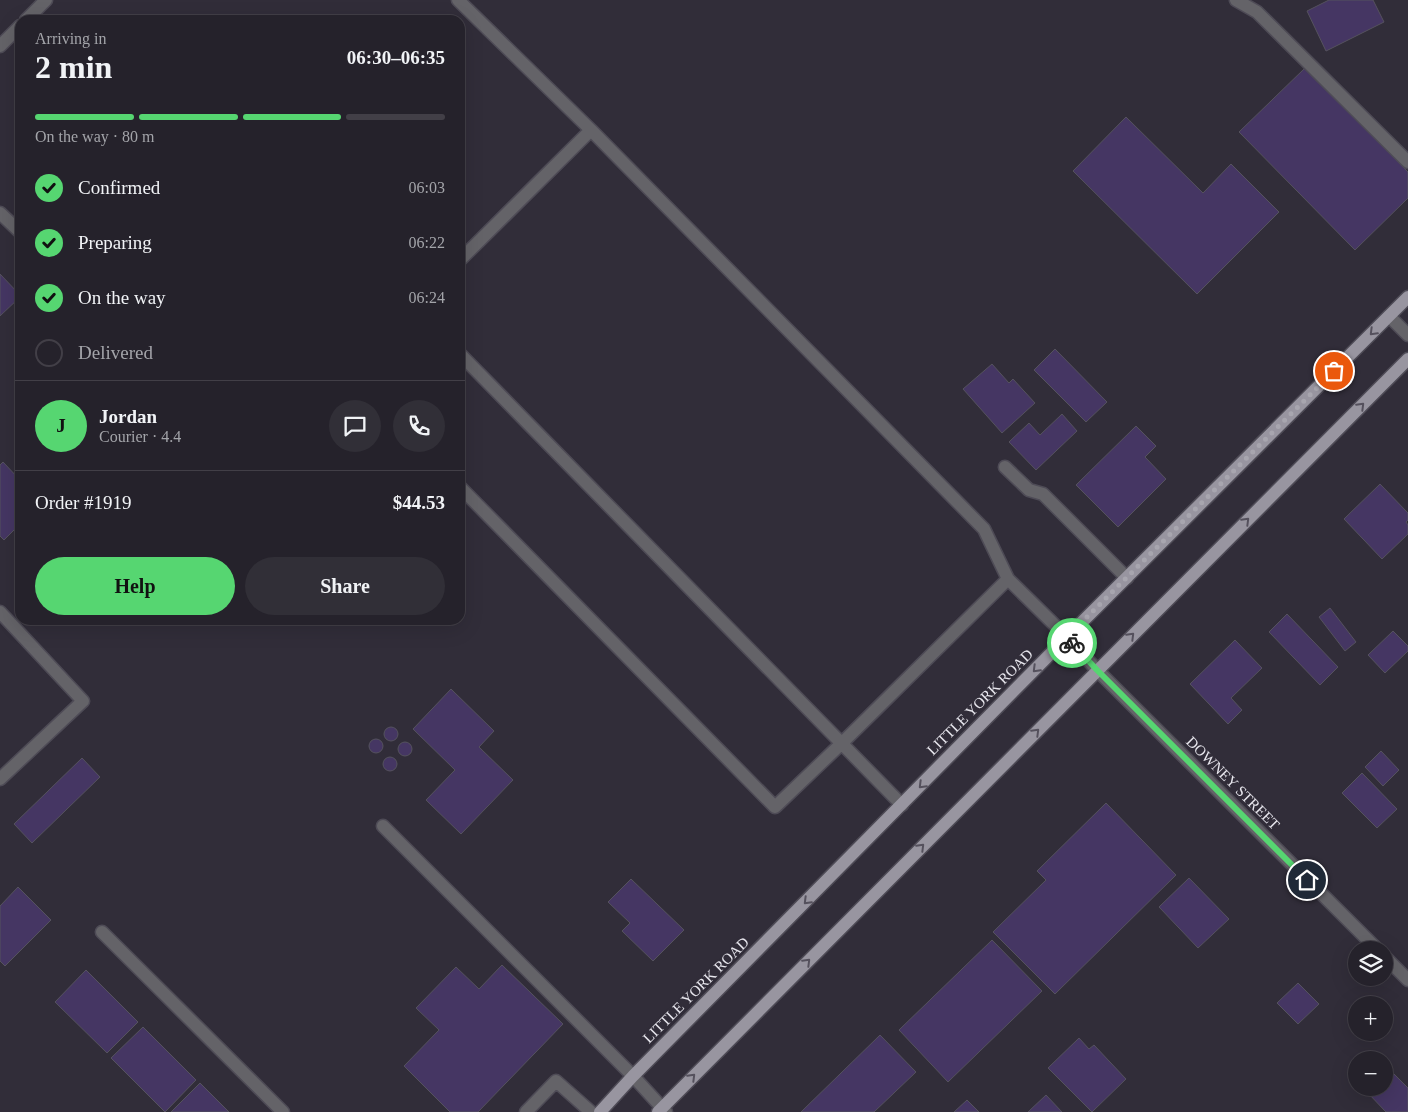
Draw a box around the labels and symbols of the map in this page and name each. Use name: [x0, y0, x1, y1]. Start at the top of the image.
one-way arrow: [1370, 326, 1379, 335]
pin: [1313, 350, 1355, 392]
one-way arrow: [1355, 403, 1364, 412]
one-way arrow: [1241, 518, 1250, 527]
courier: [1047, 618, 1097, 668]
one-way arrow: [1126, 633, 1135, 642]
street label: LITTLE YORK ROAD: [924, 646, 1036, 758]
one-way arrow: [1033, 664, 1042, 673]
one-way arrow: [1030, 729, 1039, 738]
street label: DOWNEY STREET: [1183, 733, 1283, 833]
one-way arrow: [918, 779, 927, 788]
one-way arrow: [915, 844, 924, 853]
pin: [1286, 859, 1328, 901]
one-way arrow: [804, 895, 813, 904]
street label: LITTLE YORK ROAD: [640, 934, 752, 1046]
one-way arrow: [801, 959, 810, 968]
one-way arrow: [686, 1074, 695, 1083]

